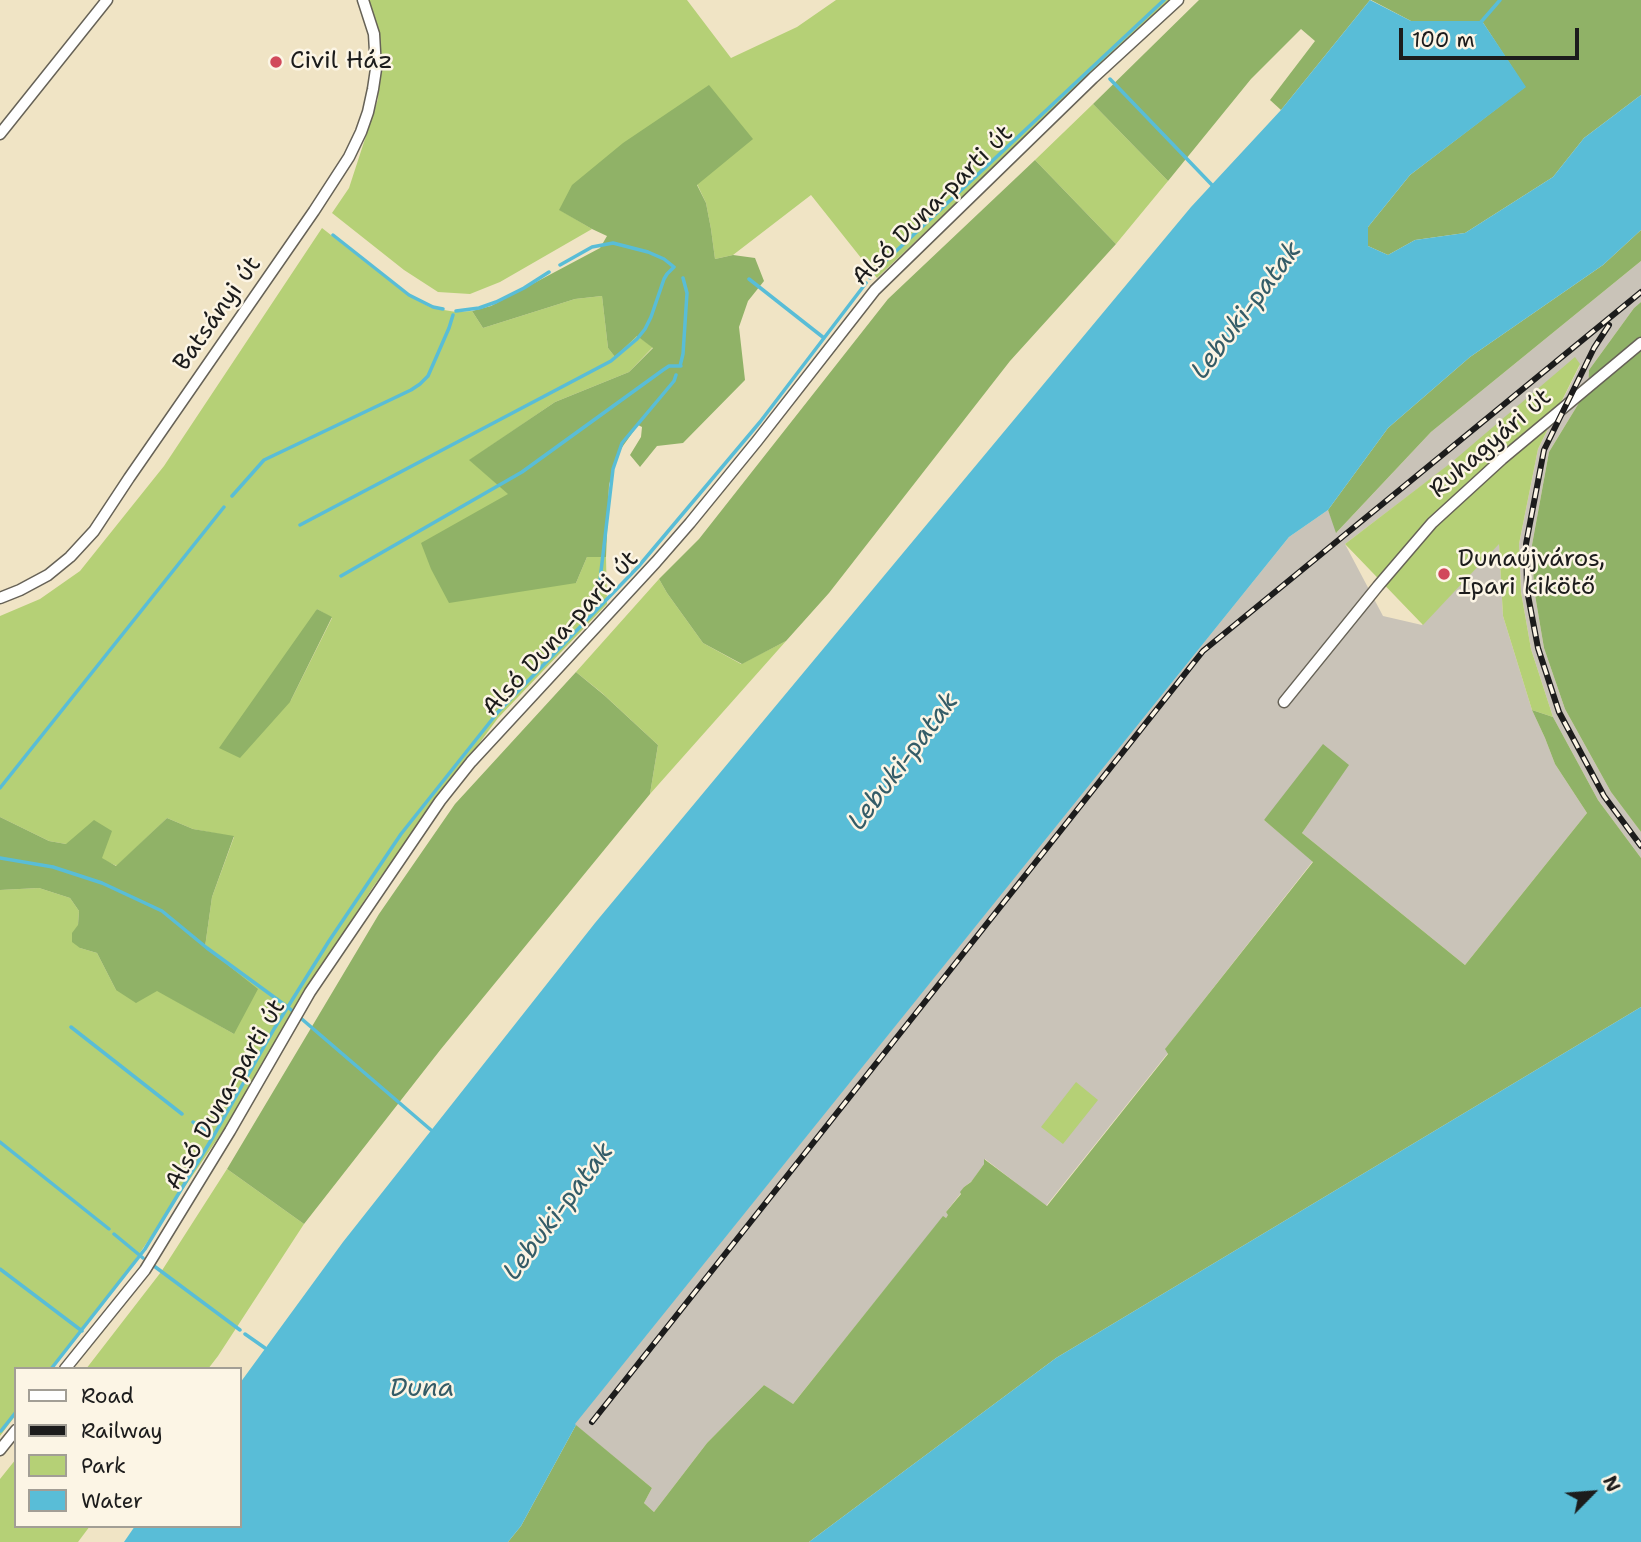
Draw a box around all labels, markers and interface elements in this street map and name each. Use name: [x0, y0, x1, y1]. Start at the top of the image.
scale bar: [1403, 14, 1583, 58]
text: 100 m: [1412, 26, 1475, 54]
place label: Civil Ház: [290, 48, 393, 76]
marker: Civil Ház: [268, 54, 284, 70]
street label: Alsó Duna-parti út: [847, 120, 1019, 292]
water label: Lebuki-patak: [1185, 236, 1309, 386]
street label: Batsányi út: [168, 251, 268, 377]
street label: Ruhagyári út: [1424, 383, 1558, 505]
street label: Alsó Duna-parti út: [477, 545, 645, 723]
place label: Dunaújváros, Ipari kikötő: [1458, 546, 1605, 602]
marker: Dunaújváros, Ipari kikötő: [1436, 566, 1452, 582]
water label: Lebuki-patak: [842, 687, 966, 837]
street label: Alsó Duna-parti út: [160, 995, 292, 1195]
water label: Lebuki-patak: [497, 1137, 621, 1287]
legend: [14, 1367, 242, 1528]
water label: Duna: [390, 1373, 454, 1405]
text: Road: [81, 1382, 134, 1410]
text: Railway: [81, 1417, 163, 1445]
text: Park: [81, 1452, 126, 1480]
north arrow: [1557, 1458, 1627, 1528]
text: N: [1597, 1472, 1626, 1496]
text: Water: [81, 1487, 143, 1515]

